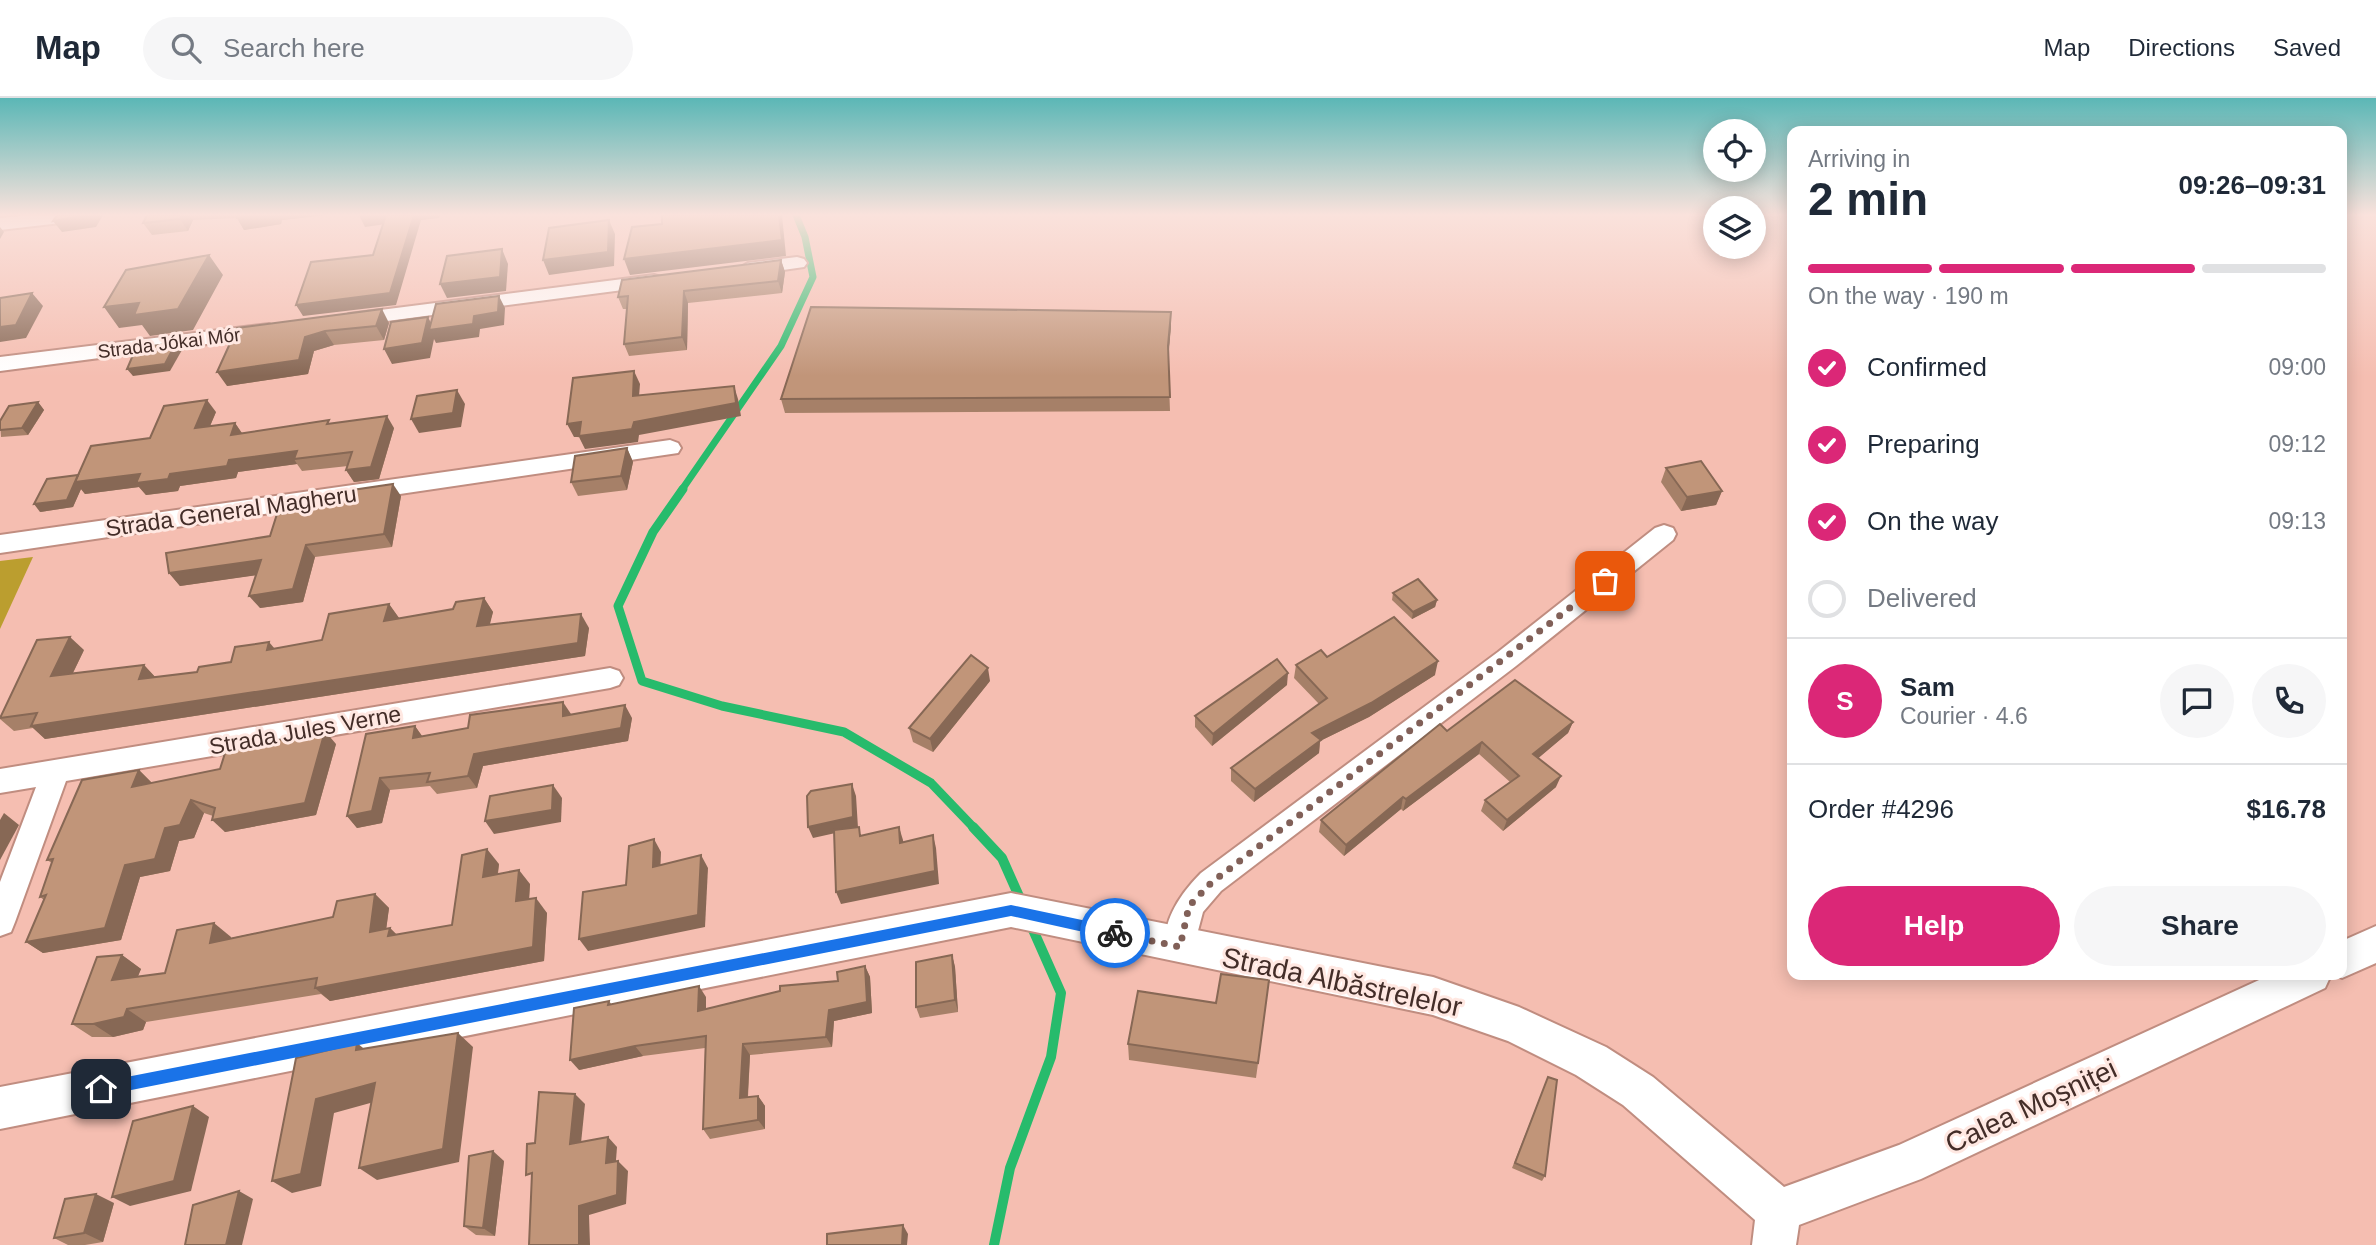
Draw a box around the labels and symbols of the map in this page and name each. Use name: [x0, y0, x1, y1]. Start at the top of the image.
street label: Strada Jókai Mór: [96, 324, 242, 362]
street label: Strada General Magheru: [104, 481, 358, 541]
pin: [1575, 551, 1635, 611]
street label: Strada Jules Verne: [207, 700, 403, 760]
courier: [1080, 898, 1150, 968]
street label: Strada Albăstrelelor: [1219, 941, 1465, 1023]
street label: Calea Moșniței: [1941, 1053, 2121, 1159]
pin: [71, 1059, 131, 1119]

